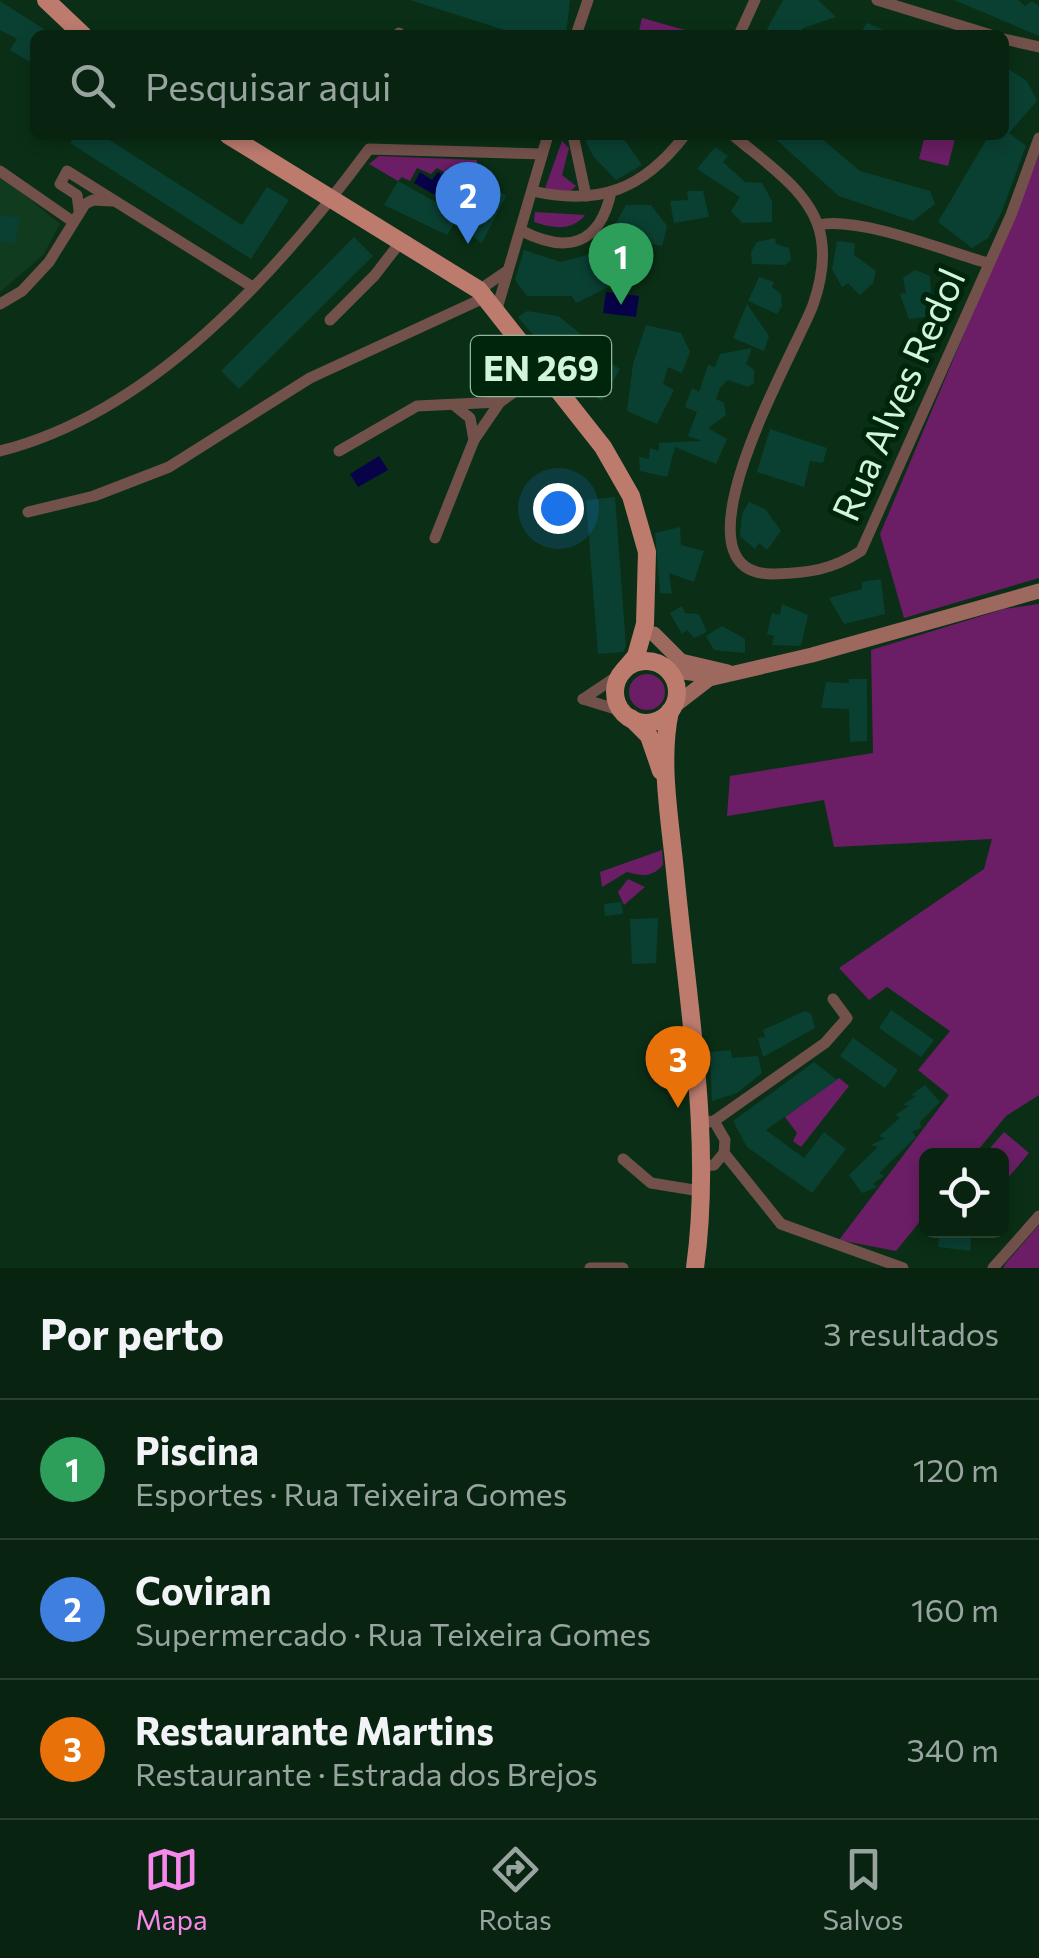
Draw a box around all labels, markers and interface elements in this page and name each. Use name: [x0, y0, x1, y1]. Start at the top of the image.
search box: [30, 30, 1009, 140]
icon: search: [65, 58, 120, 113]
text: Pesquisar aqui: [145, 62, 391, 109]
pin: 2: [436, 162, 500, 244]
pin: 1: [588, 222, 654, 305]
street label: Rua Alves Redol: [820, 260, 974, 528]
road number: EN 269: [471, 336, 611, 396]
your location: [533, 483, 584, 534]
pin: 3: [646, 1026, 710, 1108]
map controls: [919, 1148, 1009, 1238]
button: locate: [919, 1148, 1009, 1238]
text: Por perto: [40, 1307, 224, 1359]
text: 3 resultados: [823, 1313, 999, 1353]
text: Piscina: [135, 1426, 259, 1473]
text: 1: [65, 1449, 80, 1489]
text: 120 m: [913, 1449, 999, 1489]
text: Esportes · Rua Teixeira Gomes: [135, 1473, 567, 1513]
text: Coviran: [135, 1566, 271, 1613]
text: 2: [63, 1589, 82, 1629]
text: 160 m: [911, 1589, 999, 1629]
text: Supermercado · Rua Teixeira Gomes: [135, 1613, 651, 1653]
text: Restaurante Martins: [135, 1706, 494, 1753]
text: 3: [63, 1729, 82, 1769]
text: 340 m: [907, 1729, 999, 1769]
text: Restaurante · Estrada dos Brejos: [135, 1753, 598, 1793]
tab: Mapa: [135, 1842, 208, 1936]
tab: Rotas: [478, 1842, 552, 1936]
tab: Salvos: [822, 1842, 904, 1936]

